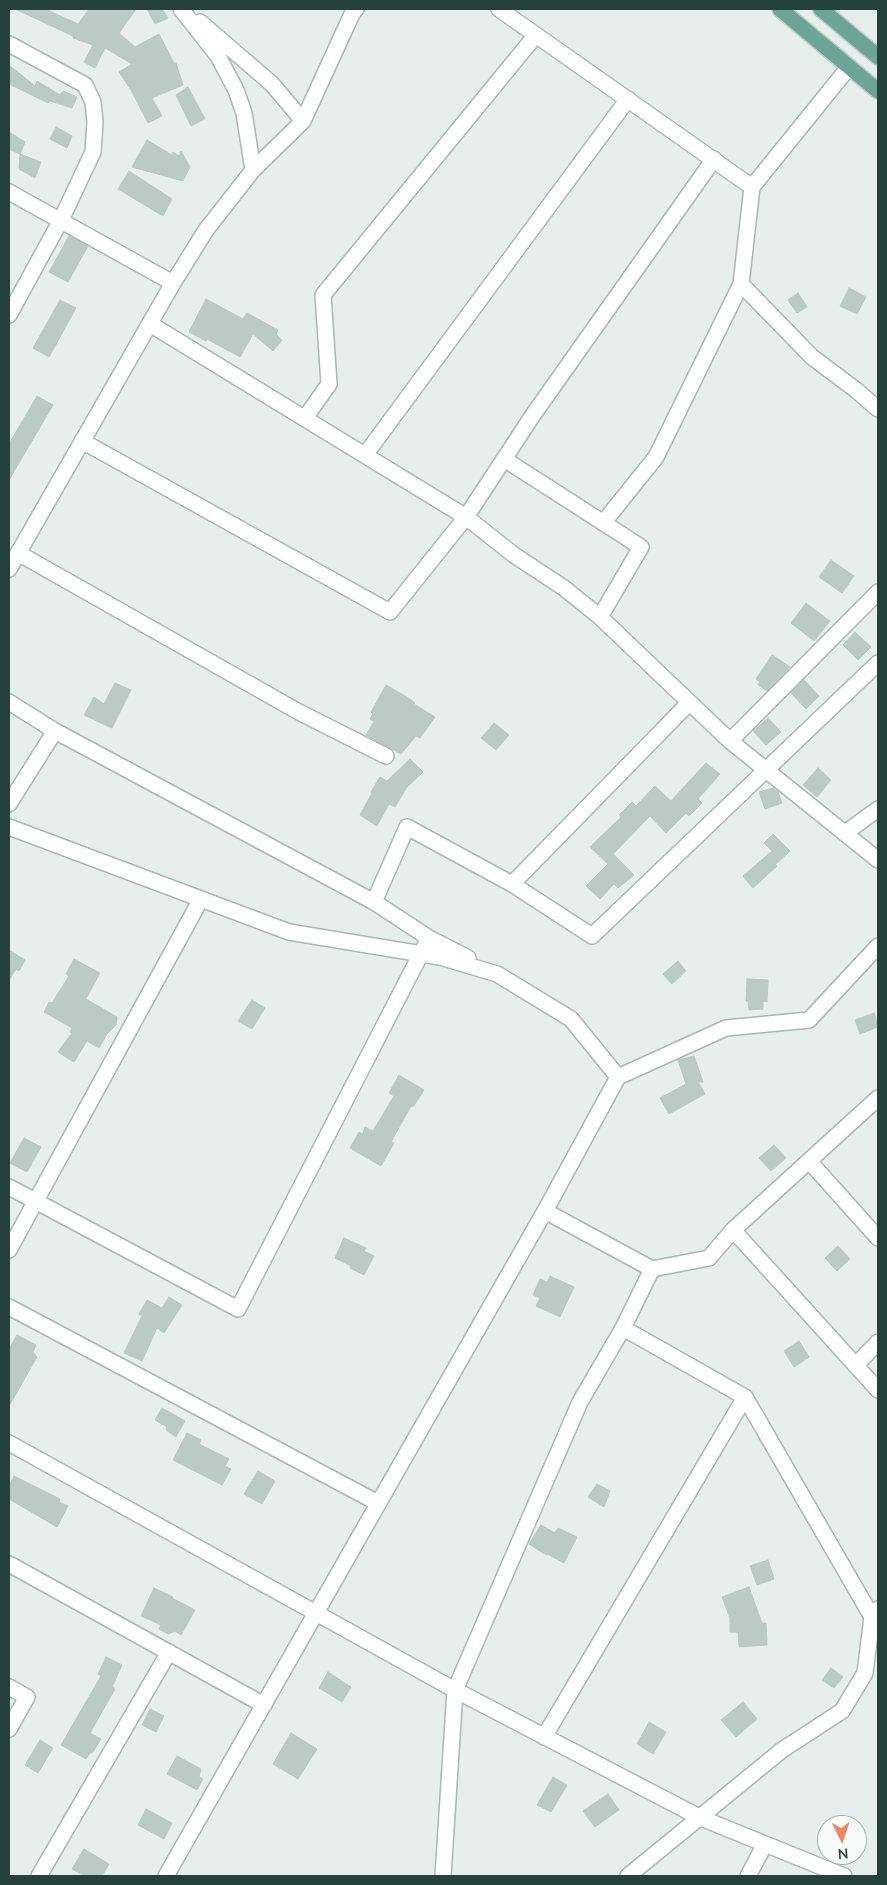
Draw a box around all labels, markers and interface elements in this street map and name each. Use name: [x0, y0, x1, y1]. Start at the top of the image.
north arrow: [817, 1815, 867, 1865]
text: N: [837, 1845, 849, 1863]

